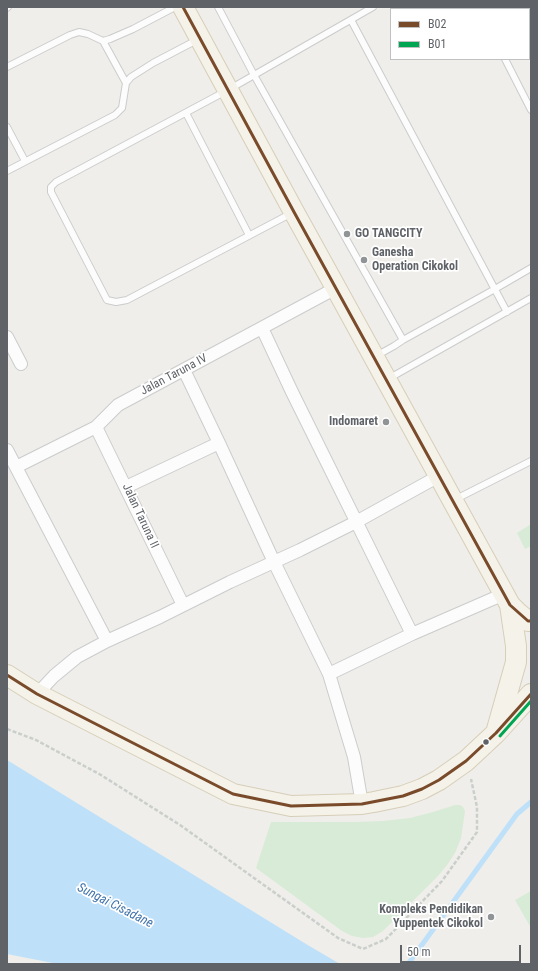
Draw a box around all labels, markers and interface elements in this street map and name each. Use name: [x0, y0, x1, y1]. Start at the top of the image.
legend: [390, 8, 530, 60]
text: B02: [428, 17, 446, 31]
text: B01: [428, 37, 446, 51]
place label: GO TANGCITY: [355, 227, 422, 241]
marker: GO TANGCITY: [342, 229, 352, 239]
place label: Ganesha Operation Cikokol: [372, 246, 458, 274]
marker: Ganesha Operation Cikokol: [359, 255, 369, 265]
street label: Jalan Taruna IV: [138, 351, 210, 399]
place label: Indomaret: [329, 415, 378, 429]
marker: Indomaret: [381, 417, 391, 427]
street label: Jalan Taruna II: [119, 481, 161, 551]
unlabelled marker: [481, 737, 491, 747]
water label: Sungai Cisadane: [74, 880, 156, 932]
place label: Kompleks Pendidikan Yuppentek Cikokol: [379, 903, 483, 931]
marker: Kompleks Pendidikan Yuppentek Cikokol: [486, 912, 496, 922]
scale bar: [402, 937, 523, 963]
text: 50 m: [407, 945, 431, 959]

